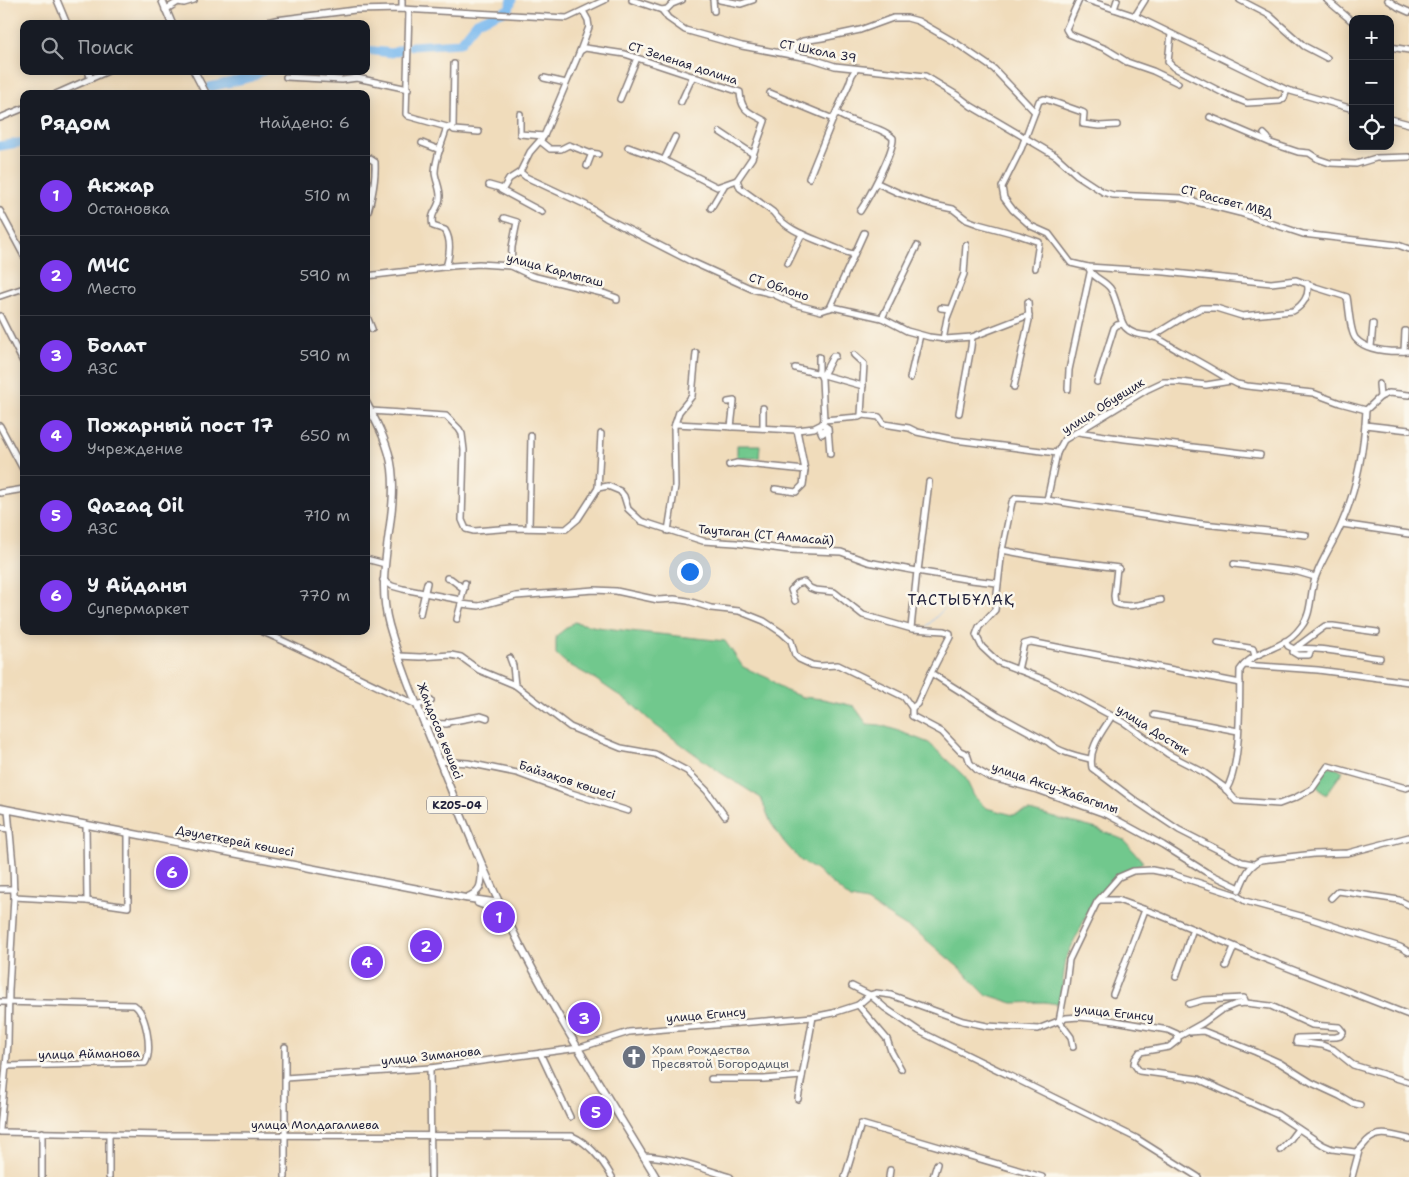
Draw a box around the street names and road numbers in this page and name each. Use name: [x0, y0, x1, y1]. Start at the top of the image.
street label: СТ Школа 39: [778, 36, 858, 66]
street label: СТ Зеленая долина: [626, 38, 740, 88]
street label: СТ Рассвет МВД: [1179, 181, 1275, 221]
street label: улица Карлыгаш: [505, 249, 605, 291]
street label: СТ Облоно: [747, 269, 811, 305]
street label: улица Обувщик: [1059, 374, 1148, 438]
street label: Таутаган (СТ Алмасай): [697, 521, 835, 549]
street label: Жандосов көшесі: [413, 680, 467, 782]
street label: улица Достык: [1113, 701, 1193, 759]
street label: Байзақов көшесі: [517, 757, 617, 803]
street label: улица Аксу-Жабагылы: [989, 759, 1121, 817]
road number: KZ05-04: [427, 796, 487, 814]
street label: Дәулеткерей көшесі: [175, 822, 295, 860]
street label: улица Егинсу: [1073, 1001, 1155, 1025]
street label: улица Егинсу: [665, 1004, 747, 1026]
street label: улица Зиманова: [380, 1043, 482, 1069]
street label: улица Айманова: [38, 1045, 141, 1063]
street label: улица Молдагалиева: [251, 1117, 380, 1133]

